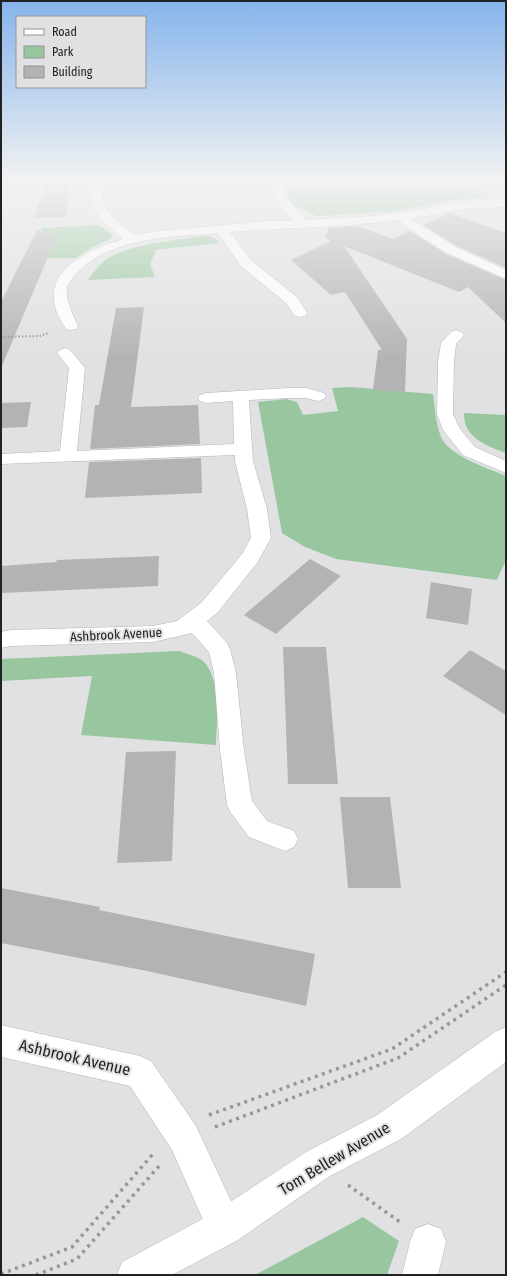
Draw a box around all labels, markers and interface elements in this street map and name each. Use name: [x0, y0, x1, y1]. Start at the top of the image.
legend: [16, 16, 146, 88]
text: Road: [52, 25, 77, 39]
text: Park: [52, 45, 74, 59]
text: Building: [52, 65, 93, 79]
street label: Ashbrook Avenue: [70, 625, 162, 644]
street label: Ashbrook Avenue: [17, 1035, 132, 1080]
street label: Tom Bellew Avenue: [275, 1118, 393, 1199]

